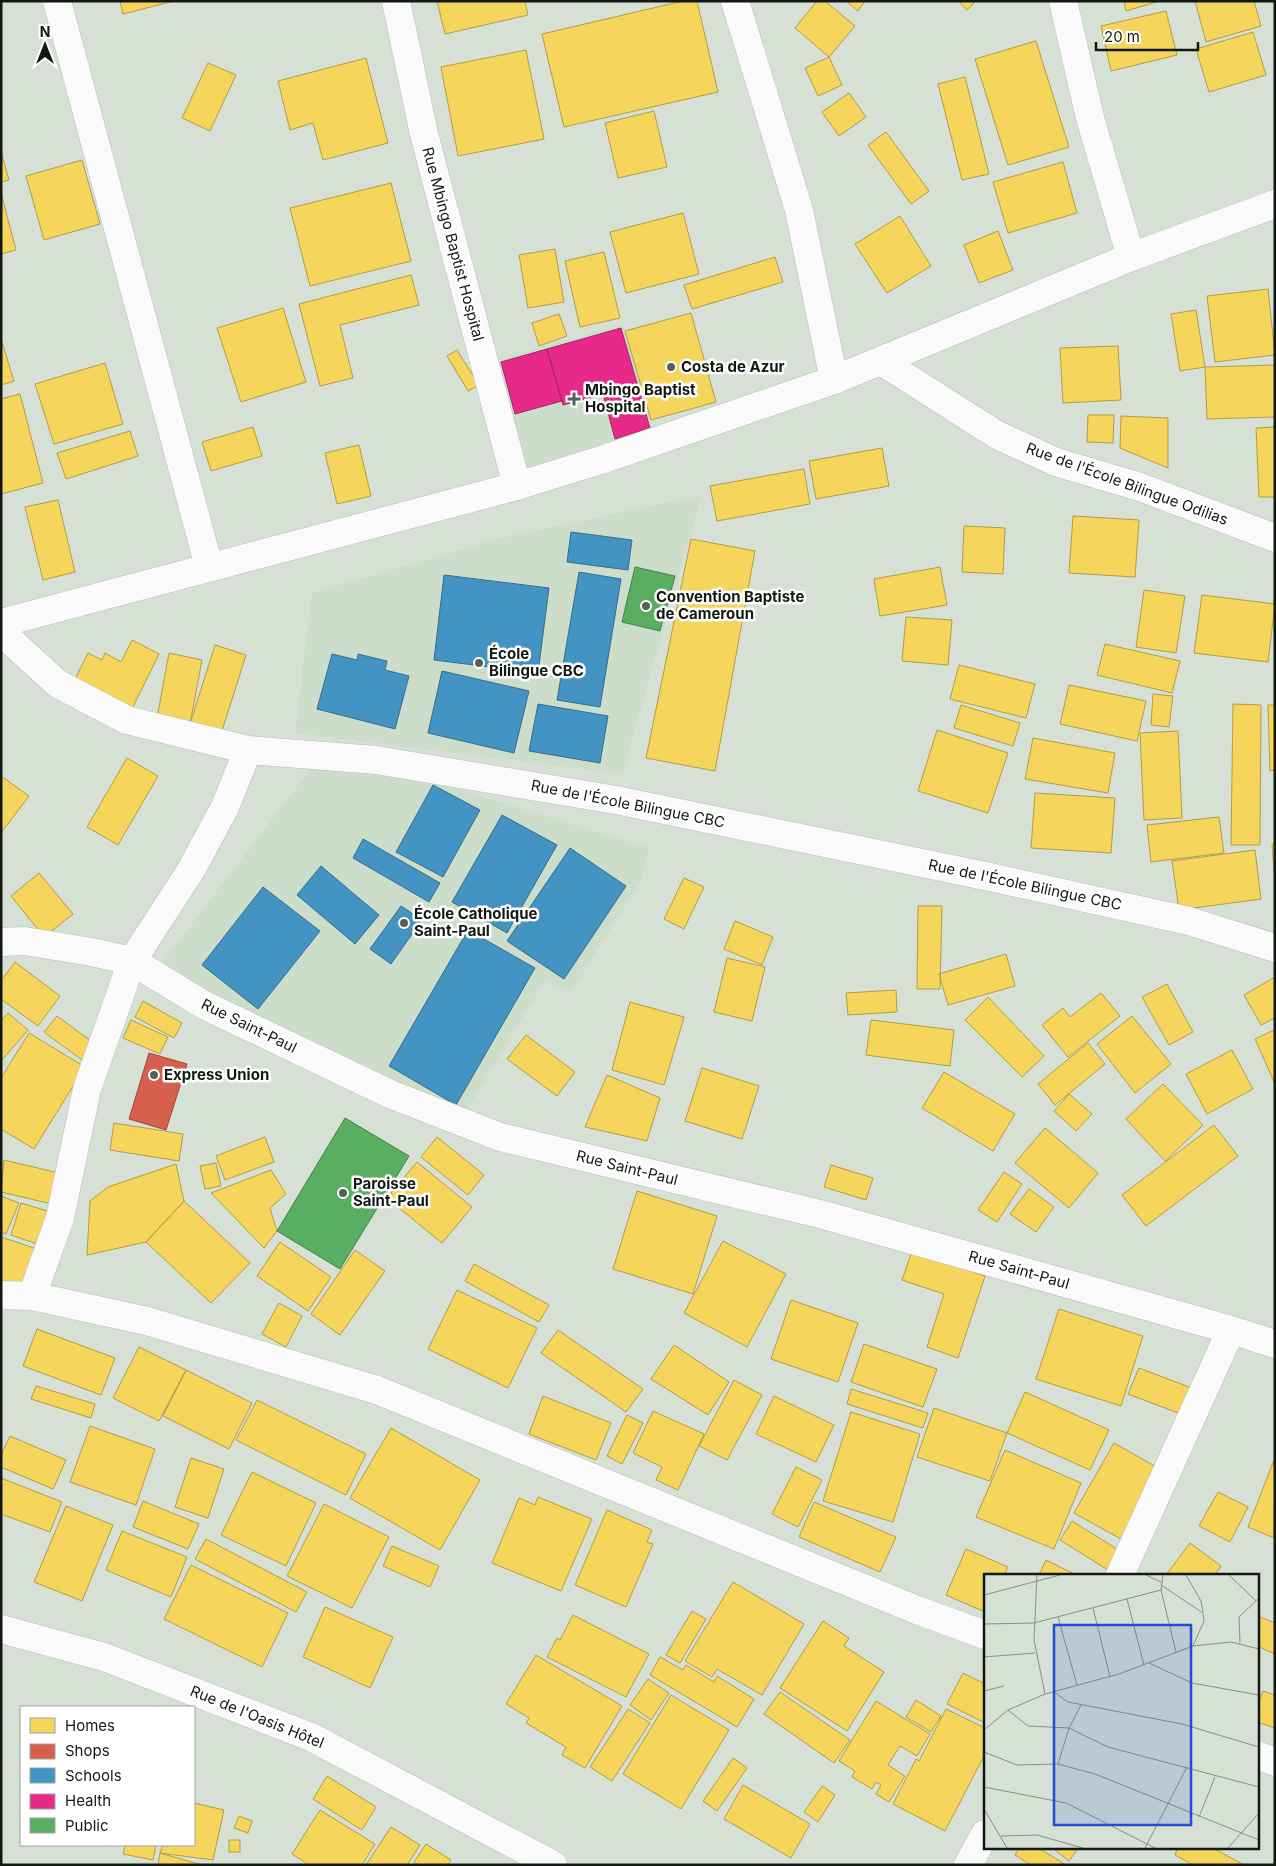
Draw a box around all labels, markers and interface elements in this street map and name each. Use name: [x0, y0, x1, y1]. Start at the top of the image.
north arrow: [20, 20, 70, 70]
scale bar: [1096, 20, 1198, 52]
text: N: [40, 23, 50, 40]
text: 20 m: [1104, 27, 1140, 46]
street label: Rue Mbingo Baptist Hospital: [418, 145, 489, 343]
place label: Costa de Azur: [681, 357, 785, 376]
marker: Costa de Azur: [665, 361, 677, 373]
place label: Mbingo Baptist Hospital: [585, 380, 696, 416]
marker: Mbingo Baptist Hospital: [567, 392, 581, 406]
street label: Rue de l'École Bilingue Odilias: [1024, 438, 1231, 529]
place label: Convention Baptiste de Cameroun: [656, 587, 804, 623]
marker: Convention Baptiste de Cameroun: [640, 600, 652, 612]
place label: École Bilingue CBC: [489, 644, 584, 680]
marker: École Bilingue CBC: [473, 657, 485, 669]
street label: Rue de l'École Bilingue CBC: [529, 775, 727, 832]
street label: Rue de l'École Bilingue CBC: [927, 855, 1124, 914]
place label: École Catholique Saint-Paul: [414, 904, 537, 940]
marker: École Catholique Saint-Paul: [398, 917, 410, 929]
street label: Rue Saint-Paul: [198, 994, 300, 1057]
place label: Express Union: [164, 1065, 269, 1084]
marker: Express Union: [148, 1069, 160, 1081]
street label: Rue Saint-Paul: [574, 1146, 680, 1189]
place label: Paroisse Saint-Paul: [353, 1174, 429, 1210]
marker: Paroisse Saint-Paul: [337, 1187, 349, 1199]
street label: Rue Saint-Paul: [967, 1246, 1072, 1293]
inset map: [984, 1574, 1258, 1848]
street label: Rue de l'Oasis Hôtel: [188, 1681, 327, 1752]
legend: [20, 1706, 195, 1846]
text: Homes: [65, 1716, 115, 1735]
text: Shops: [65, 1741, 110, 1760]
text: Schools: [65, 1766, 122, 1785]
text: Health: [65, 1791, 111, 1810]
text: Public: [65, 1816, 108, 1835]

